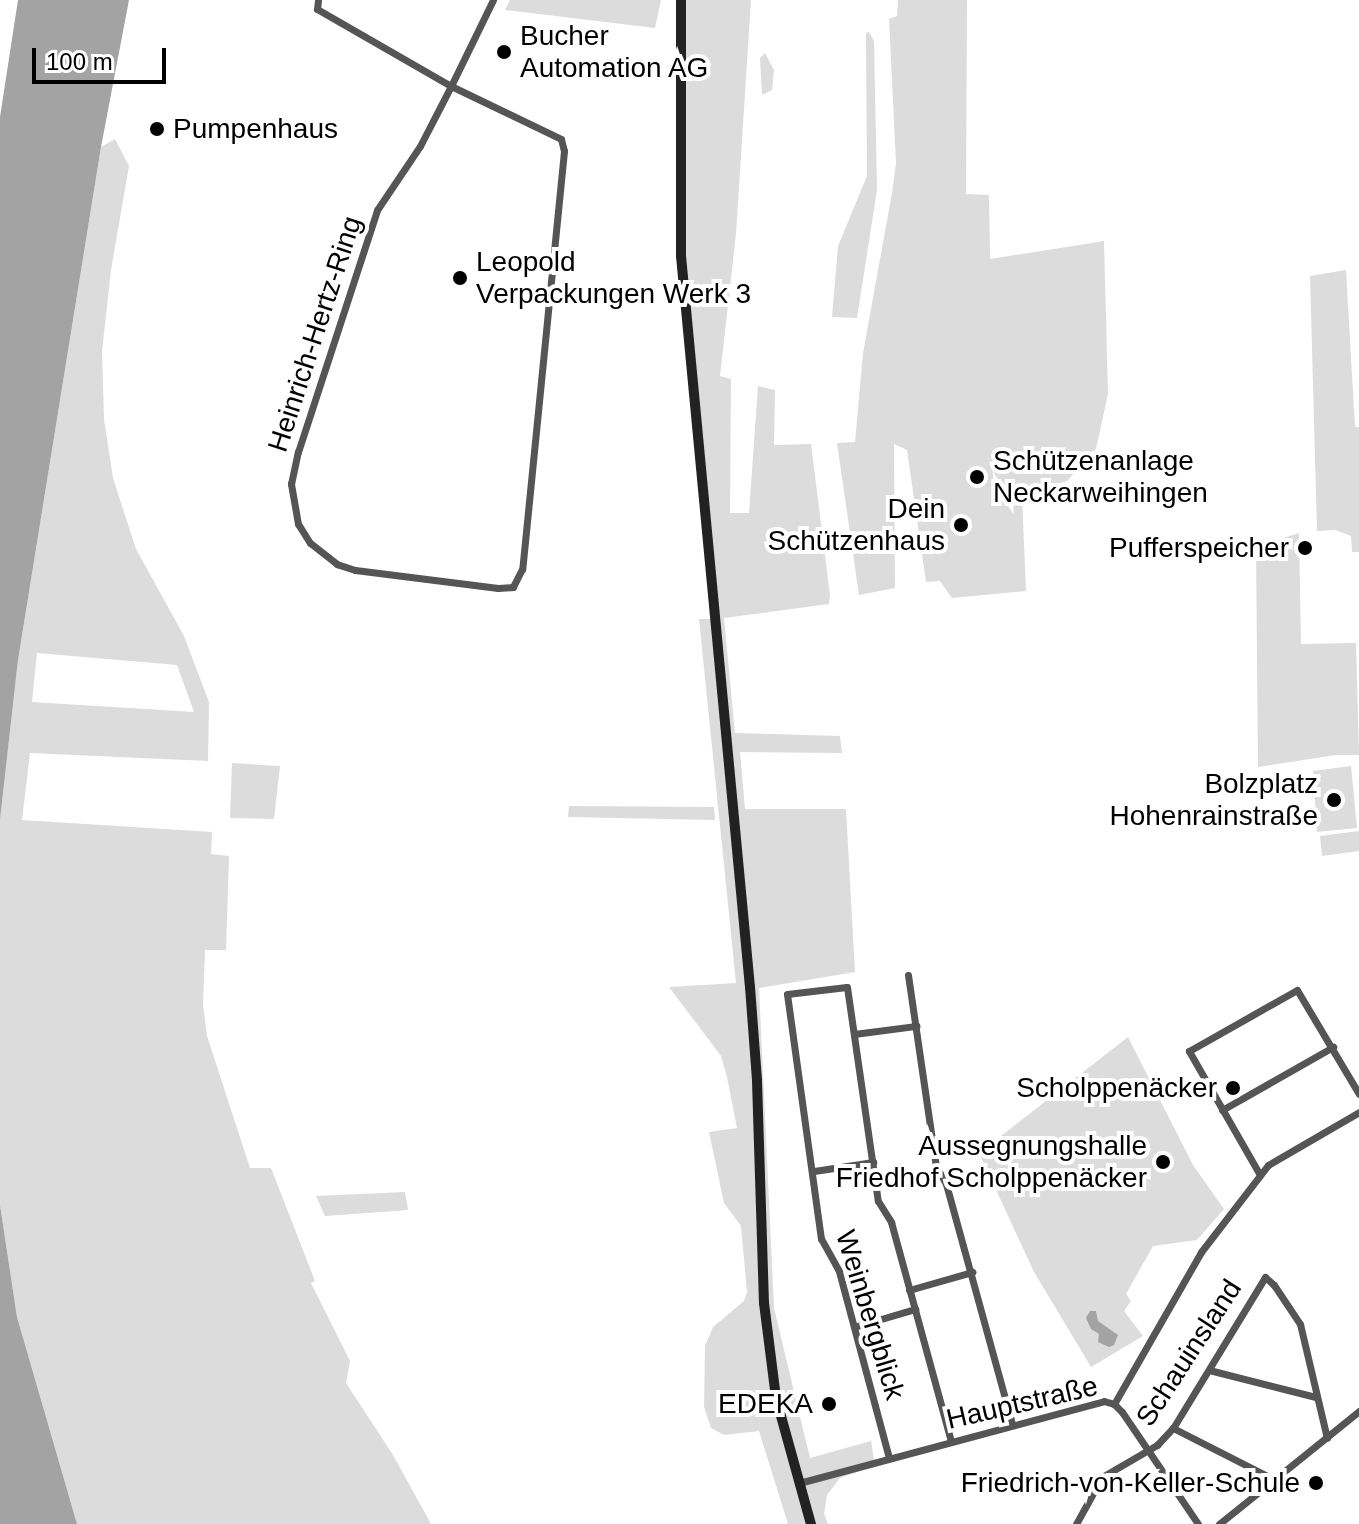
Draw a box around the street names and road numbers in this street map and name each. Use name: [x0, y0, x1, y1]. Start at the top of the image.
street label: Heinrich-Hertz-Ring: [261, 212, 369, 456]
street label: Weinbergblick: [828, 1226, 912, 1404]
street label: Schauinsland: [1129, 1273, 1249, 1433]
street label: Hauptstraße: [943, 1369, 1101, 1437]

